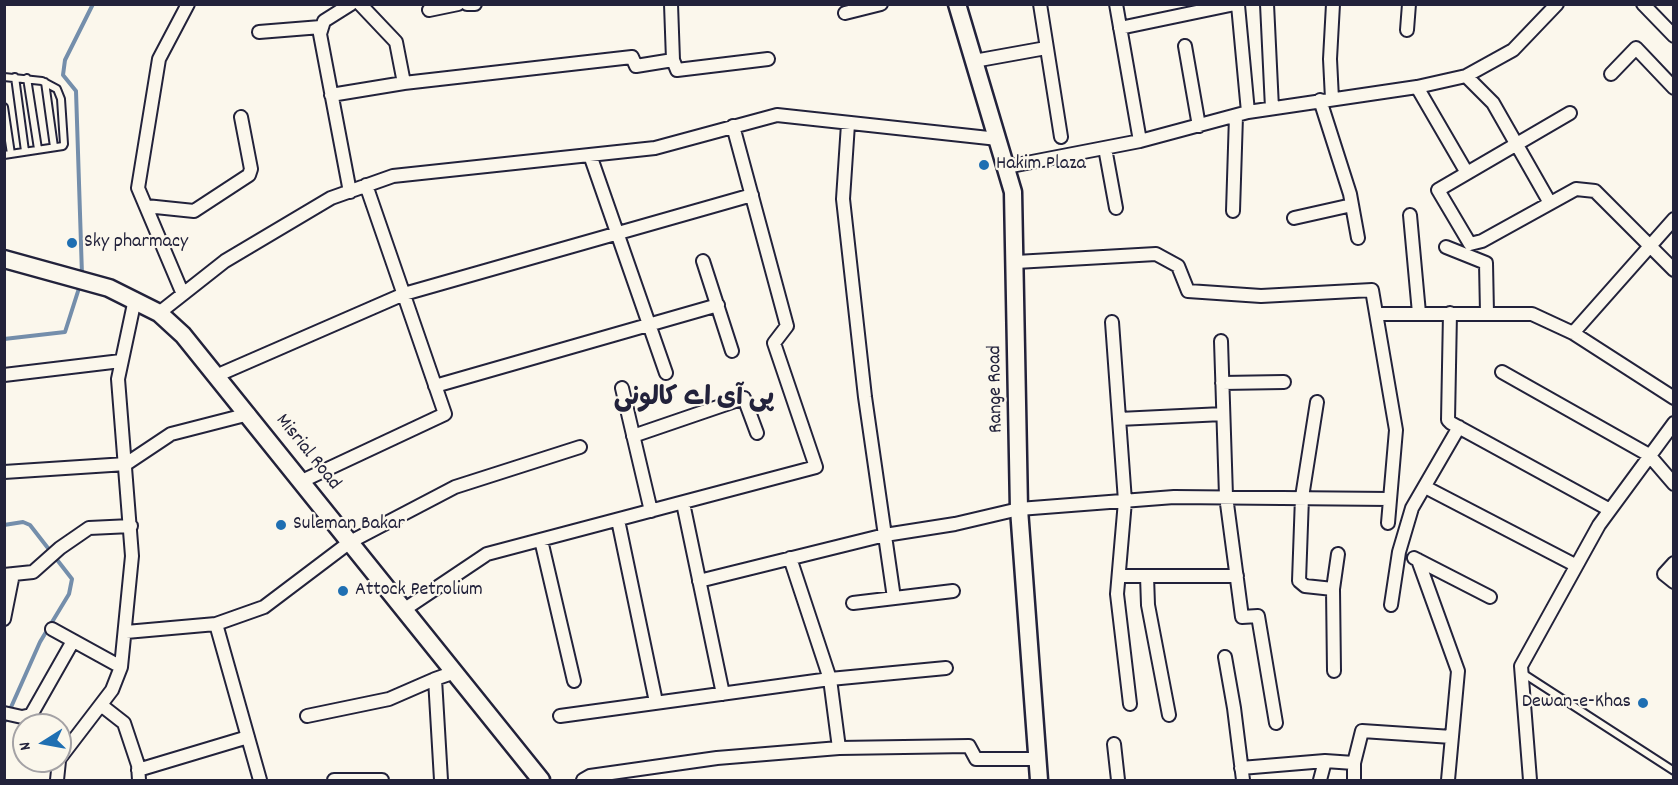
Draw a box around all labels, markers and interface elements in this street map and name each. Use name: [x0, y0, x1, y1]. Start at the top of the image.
place label: Hakim Plaza: [996, 153, 1086, 177]
marker: Hakim Plaza: [977, 158, 991, 172]
place label: Sky pharmacy: [84, 231, 188, 255]
marker: Sky pharmacy: [65, 236, 79, 250]
street label: Range Road: [984, 345, 1010, 433]
district label: پی آی اے کالونی: [614, 384, 774, 416]
street label: Misrial Road: [269, 410, 345, 496]
place label: Suleman Bakar: [293, 513, 405, 537]
marker: Suleman Bakar: [274, 518, 288, 532]
place label: Attock Petrolium: [355, 579, 483, 603]
marker: Attock Petrolium: [336, 584, 350, 598]
place label: Dewan-e-Khas: [1522, 691, 1631, 715]
marker: Dewan-e-Khas: [1636, 696, 1650, 710]
north arrow: [12, 713, 72, 773]
text: N: [14, 740, 38, 752]

